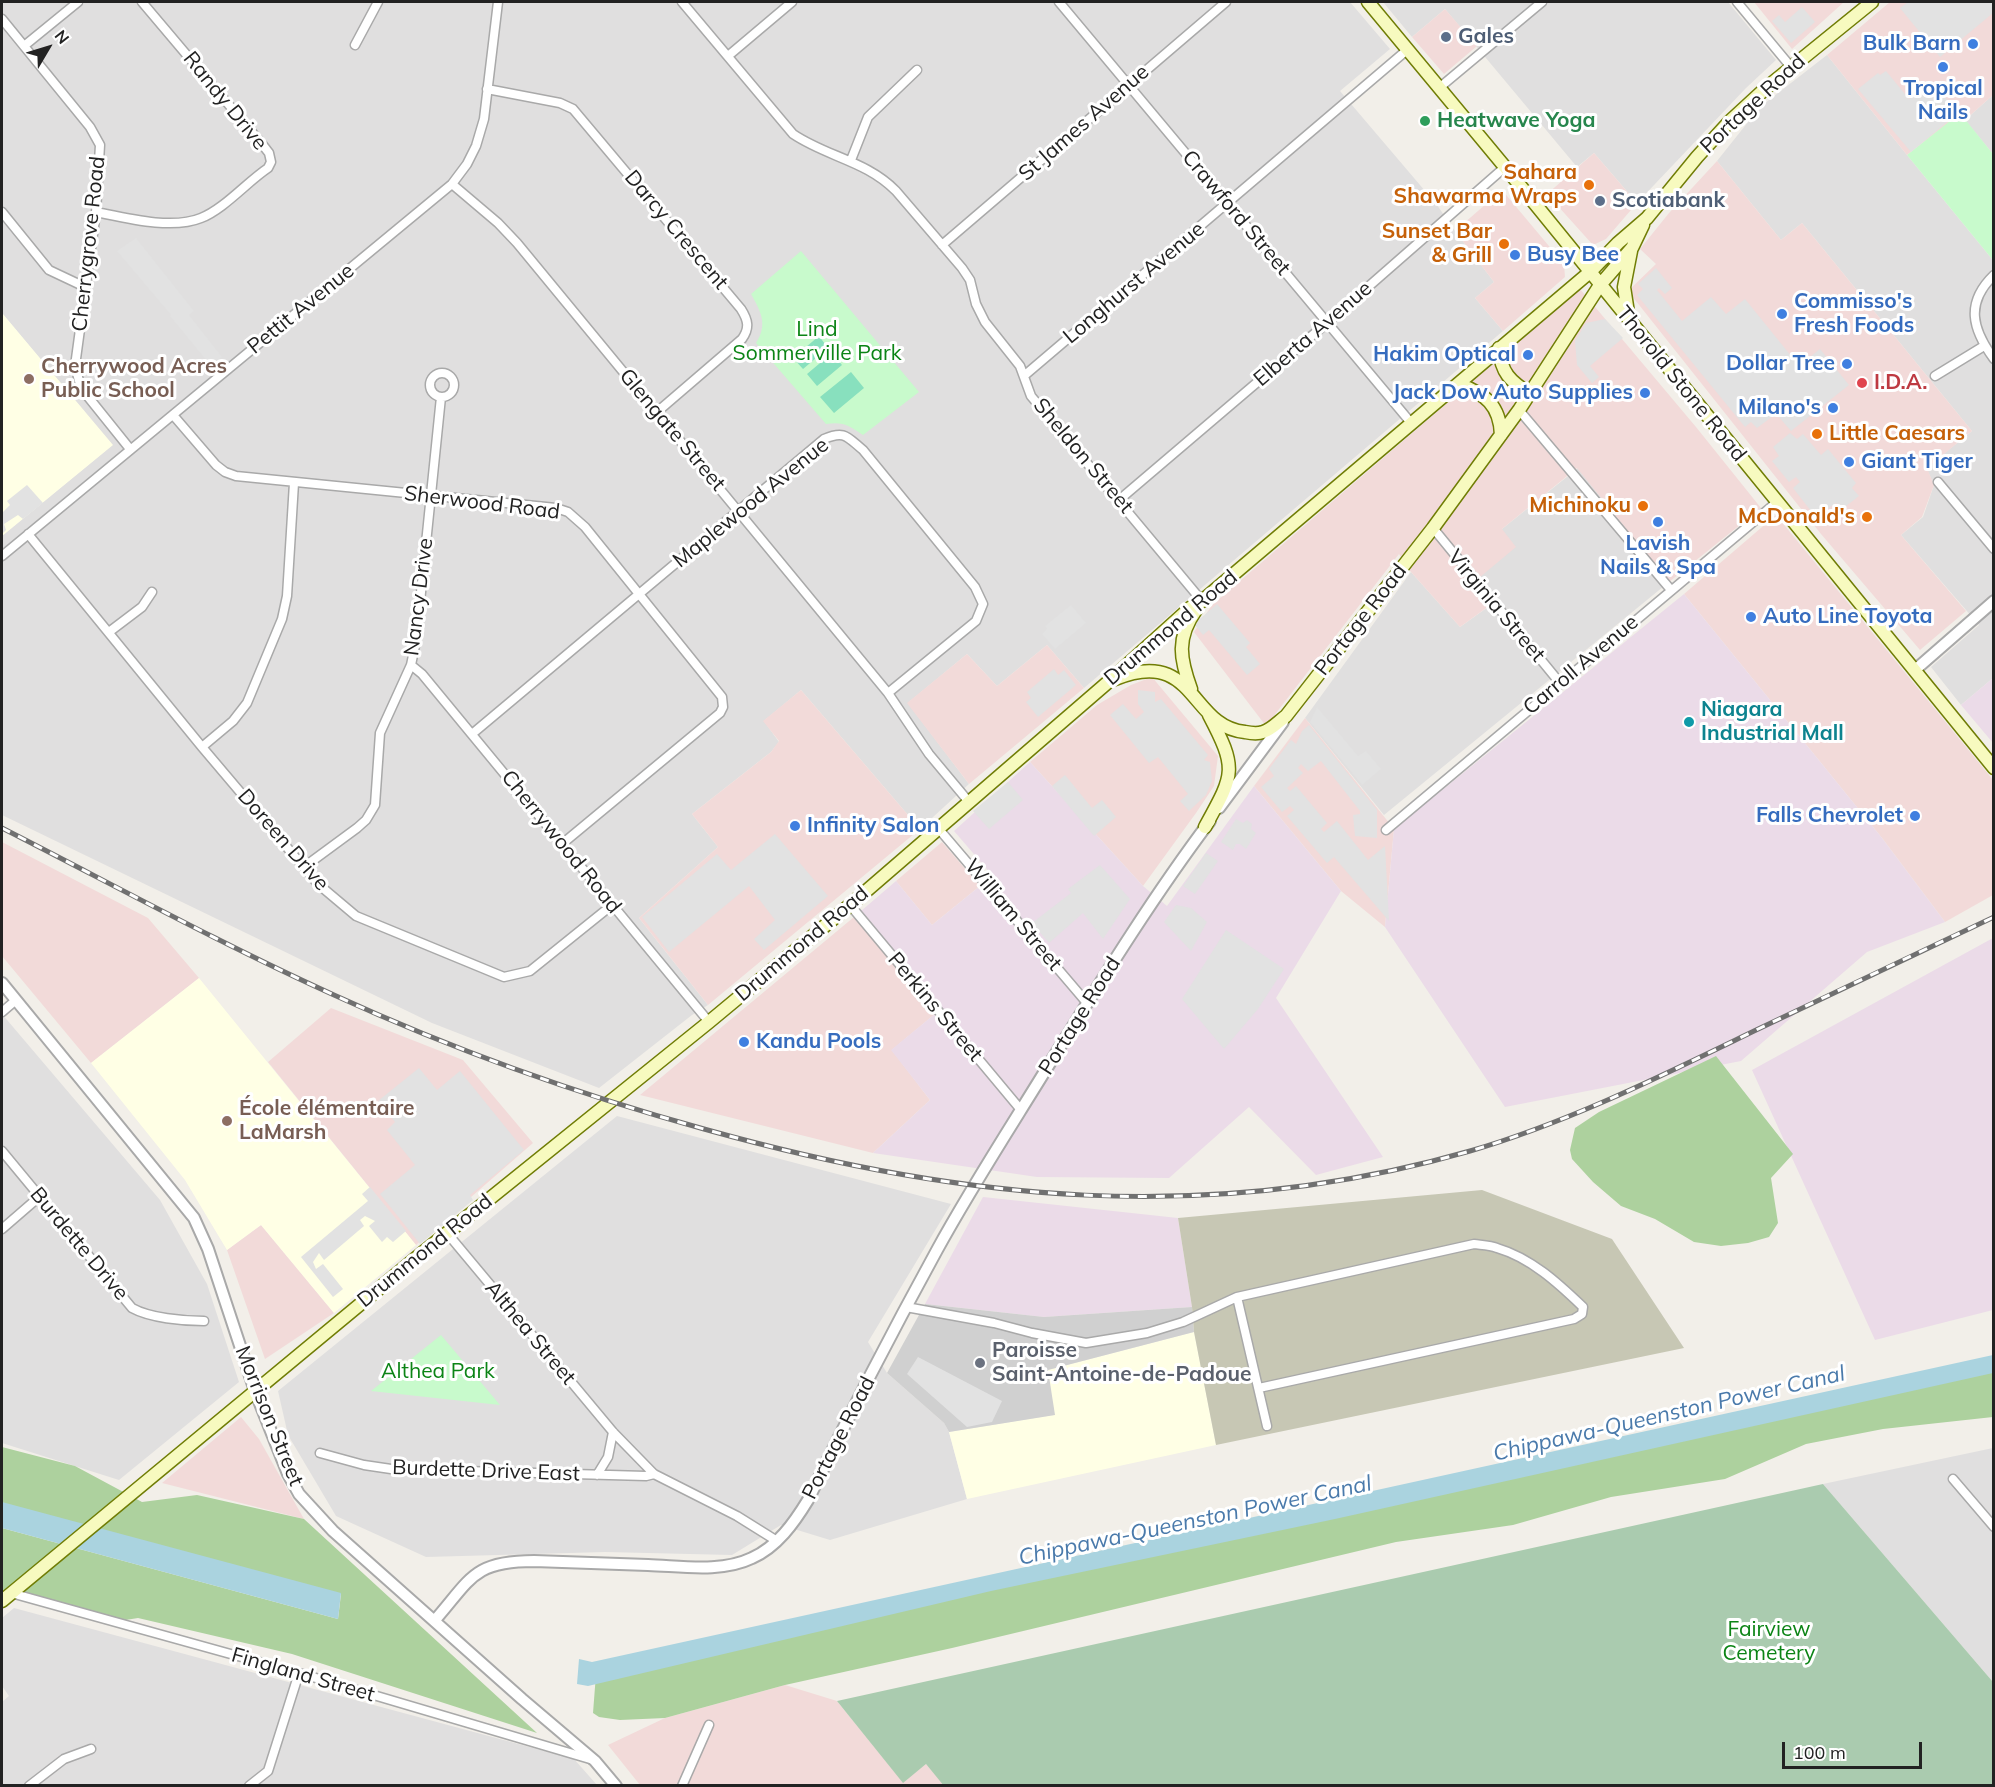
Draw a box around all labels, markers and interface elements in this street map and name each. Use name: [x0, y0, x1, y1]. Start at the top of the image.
north arrow: [18, 18, 78, 78]
place label: Gales: [1458, 24, 1514, 50]
text: N: [51, 26, 74, 48]
marker: Gales: [1439, 30, 1453, 44]
place label: Bulk Barn: [1863, 31, 1961, 57]
marker: Bulk Barn: [1966, 37, 1980, 51]
street label: Randy Drive: [178, 47, 272, 155]
street label: Portage Road: [1695, 49, 1811, 159]
street label: St James Avenue: [1014, 60, 1154, 186]
marker: Tropical Nails: [1936, 60, 1950, 74]
place label: Tropical Nails: [1903, 76, 1983, 126]
place label: Heatwave Yoga: [1437, 108, 1596, 134]
marker: Heatwave Yoga: [1418, 114, 1432, 128]
street label: Crawford Street: [1176, 145, 1296, 281]
street label: Cherrygrove Road: [67, 155, 111, 333]
place label: Sahara Shawarma Wraps: [1394, 160, 1577, 210]
street label: Darcy Crescent: [619, 165, 733, 295]
marker: Sahara Shawarma Wraps: [1582, 178, 1596, 192]
place label: Scotiabank: [1612, 188, 1725, 214]
marker: Scotiabank: [1593, 194, 1607, 208]
street label: Longhurst Avenue: [1058, 217, 1210, 349]
place label: Sunset Bar & Grill: [1382, 219, 1492, 269]
marker: Sunset Bar & Grill: [1497, 237, 1511, 251]
place label: Busy Bee: [1527, 242, 1619, 268]
marker: Busy Bee: [1508, 248, 1522, 262]
street label: Pettit Avenue: [243, 258, 359, 360]
street label: Elberta Avenue: [1249, 276, 1377, 392]
place label: Commisso's Fresh Foods: [1794, 289, 1914, 339]
street label: Thorold Stone Road: [1611, 301, 1751, 467]
marker: Commisso's Fresh Foods: [1775, 307, 1789, 321]
park label: Lind Sommerville Park: [733, 317, 901, 367]
place label: Hakim Optical: [1373, 342, 1516, 368]
marker: Hakim Optical: [1521, 348, 1535, 362]
place label: Dollar Tree: [1726, 351, 1835, 377]
place label: Cherrywood Acres Public School: [41, 354, 227, 404]
marker: Dollar Tree: [1840, 357, 1854, 371]
street label: Glengate Street: [614, 364, 730, 496]
place label: I.D.A.: [1874, 370, 1927, 396]
marker: Cherrywood Acres Public School: [22, 372, 36, 386]
marker: I.D.A.: [1855, 376, 1869, 390]
place label: Jack Dow Auto Supplies: [1393, 380, 1633, 406]
marker: Jack Dow Auto Supplies: [1638, 386, 1652, 400]
street label: Sheldon Street: [1028, 393, 1138, 519]
place label: Milano's: [1738, 395, 1821, 421]
marker: Milano's: [1826, 401, 1840, 415]
place label: Little Caesars: [1829, 421, 1965, 447]
marker: Little Caesars: [1810, 427, 1824, 441]
street label: Maplewood Avenue: [668, 433, 834, 573]
place label: Giant Tiger: [1861, 449, 1973, 475]
marker: Giant Tiger: [1842, 455, 1856, 469]
street label: Sherwood Road: [403, 481, 561, 525]
place label: Michinoku: [1529, 493, 1631, 519]
marker: Michinoku: [1636, 499, 1650, 513]
place label: McDonald's: [1738, 504, 1855, 530]
marker: McDonald's: [1860, 510, 1874, 524]
marker: Lavish Nails & Spa: [1651, 515, 1665, 529]
place label: Lavish Nails & Spa: [1600, 531, 1716, 581]
street label: Nancy Drive: [399, 537, 439, 657]
street label: Virginia Street: [1442, 545, 1550, 667]
street label: Portage Road: [1310, 559, 1412, 681]
street label: Drummond Road: [1099, 565, 1243, 691]
place label: Auto Line Toyota: [1763, 604, 1933, 630]
street label: Carroll Avenue: [1518, 610, 1644, 720]
marker: Auto Line Toyota: [1744, 610, 1758, 624]
place label: Niagara Industrial Mall: [1701, 697, 1844, 747]
marker: Niagara Industrial Mall: [1682, 715, 1696, 729]
street label: Cherrywood Road: [496, 765, 626, 919]
street label: Doreen Drive: [232, 784, 334, 896]
place label: Falls Chevrolet: [1756, 803, 1903, 829]
marker: Falls Chevrolet: [1908, 809, 1922, 823]
place label: Infinity Salon: [807, 813, 939, 839]
marker: Infinity Salon: [788, 819, 802, 833]
street label: William Street: [959, 854, 1067, 976]
street label: Drummond Road: [730, 881, 874, 1007]
street label: Perkins Street: [882, 947, 988, 1067]
street label: Portage Road: [1034, 952, 1126, 1080]
place label: Kandu Pools: [756, 1029, 881, 1055]
marker: Kandu Pools: [737, 1035, 751, 1049]
place label: École élémentaire LaMarsh: [239, 1096, 415, 1146]
marker: École élémentaire LaMarsh: [220, 1114, 234, 1128]
street label: Burdette Drive: [24, 1182, 134, 1306]
street label: Drummond Road: [353, 1189, 497, 1313]
street label: Althea Street: [479, 1276, 581, 1390]
place label: Paroisse Saint-Antoine-de-Padoue: [992, 1338, 1252, 1388]
street label: Morrison Street: [229, 1342, 309, 1490]
marker: Paroisse Saint-Antoine-de-Padoue: [973, 1356, 987, 1370]
park label: Althea Park: [381, 1359, 495, 1385]
water label: Chippawa-Queenston Power Canal: [1490, 1361, 1848, 1467]
street label: Portage Road: [797, 1372, 881, 1504]
street label: Burdette Drive East: [392, 1455, 580, 1487]
water label: Chippawa-Queenston Power Canal: [1016, 1471, 1374, 1571]
park label: Fairview Cemetery: [1723, 1617, 1815, 1667]
street label: Fingland Street: [228, 1643, 378, 1707]
scale bar: [1785, 1730, 1924, 1768]
text: 100 m: [1793, 1741, 1846, 1764]

